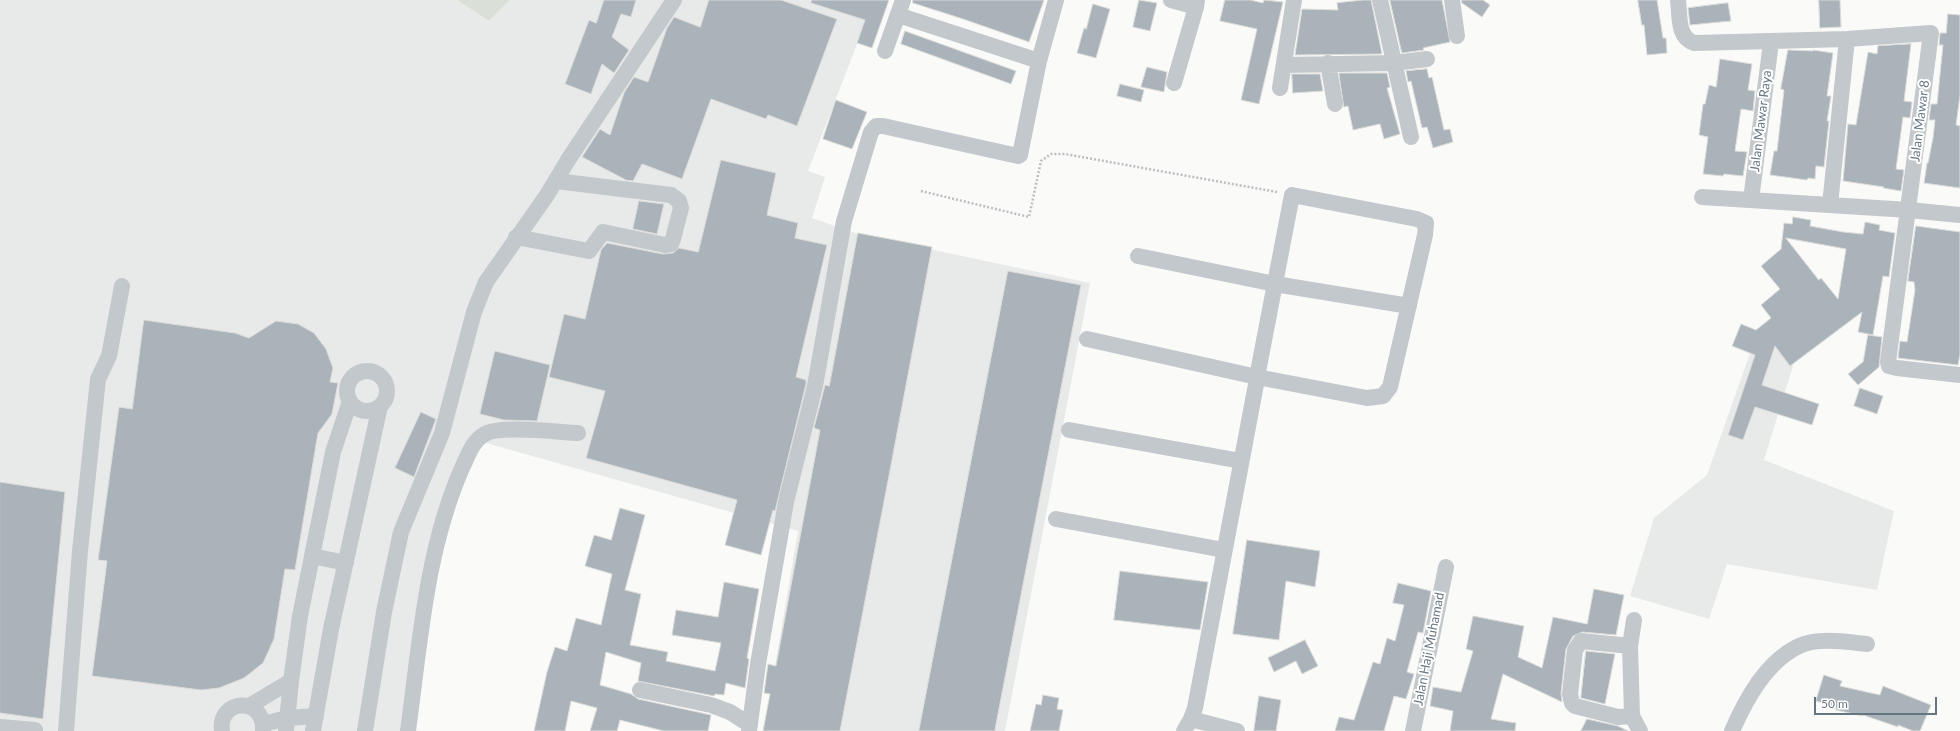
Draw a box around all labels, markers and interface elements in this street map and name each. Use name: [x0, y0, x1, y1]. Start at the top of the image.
street label: Jalan Mawar Raya: [1747, 69, 1775, 173]
street label: Jalan Mawar 8: [1907, 79, 1933, 163]
street label: Jalan Haji Muhamad: [1410, 591, 1448, 707]
scale bar: [1816, 689, 1939, 715]
text: 50 m: [1821, 696, 1848, 711]

